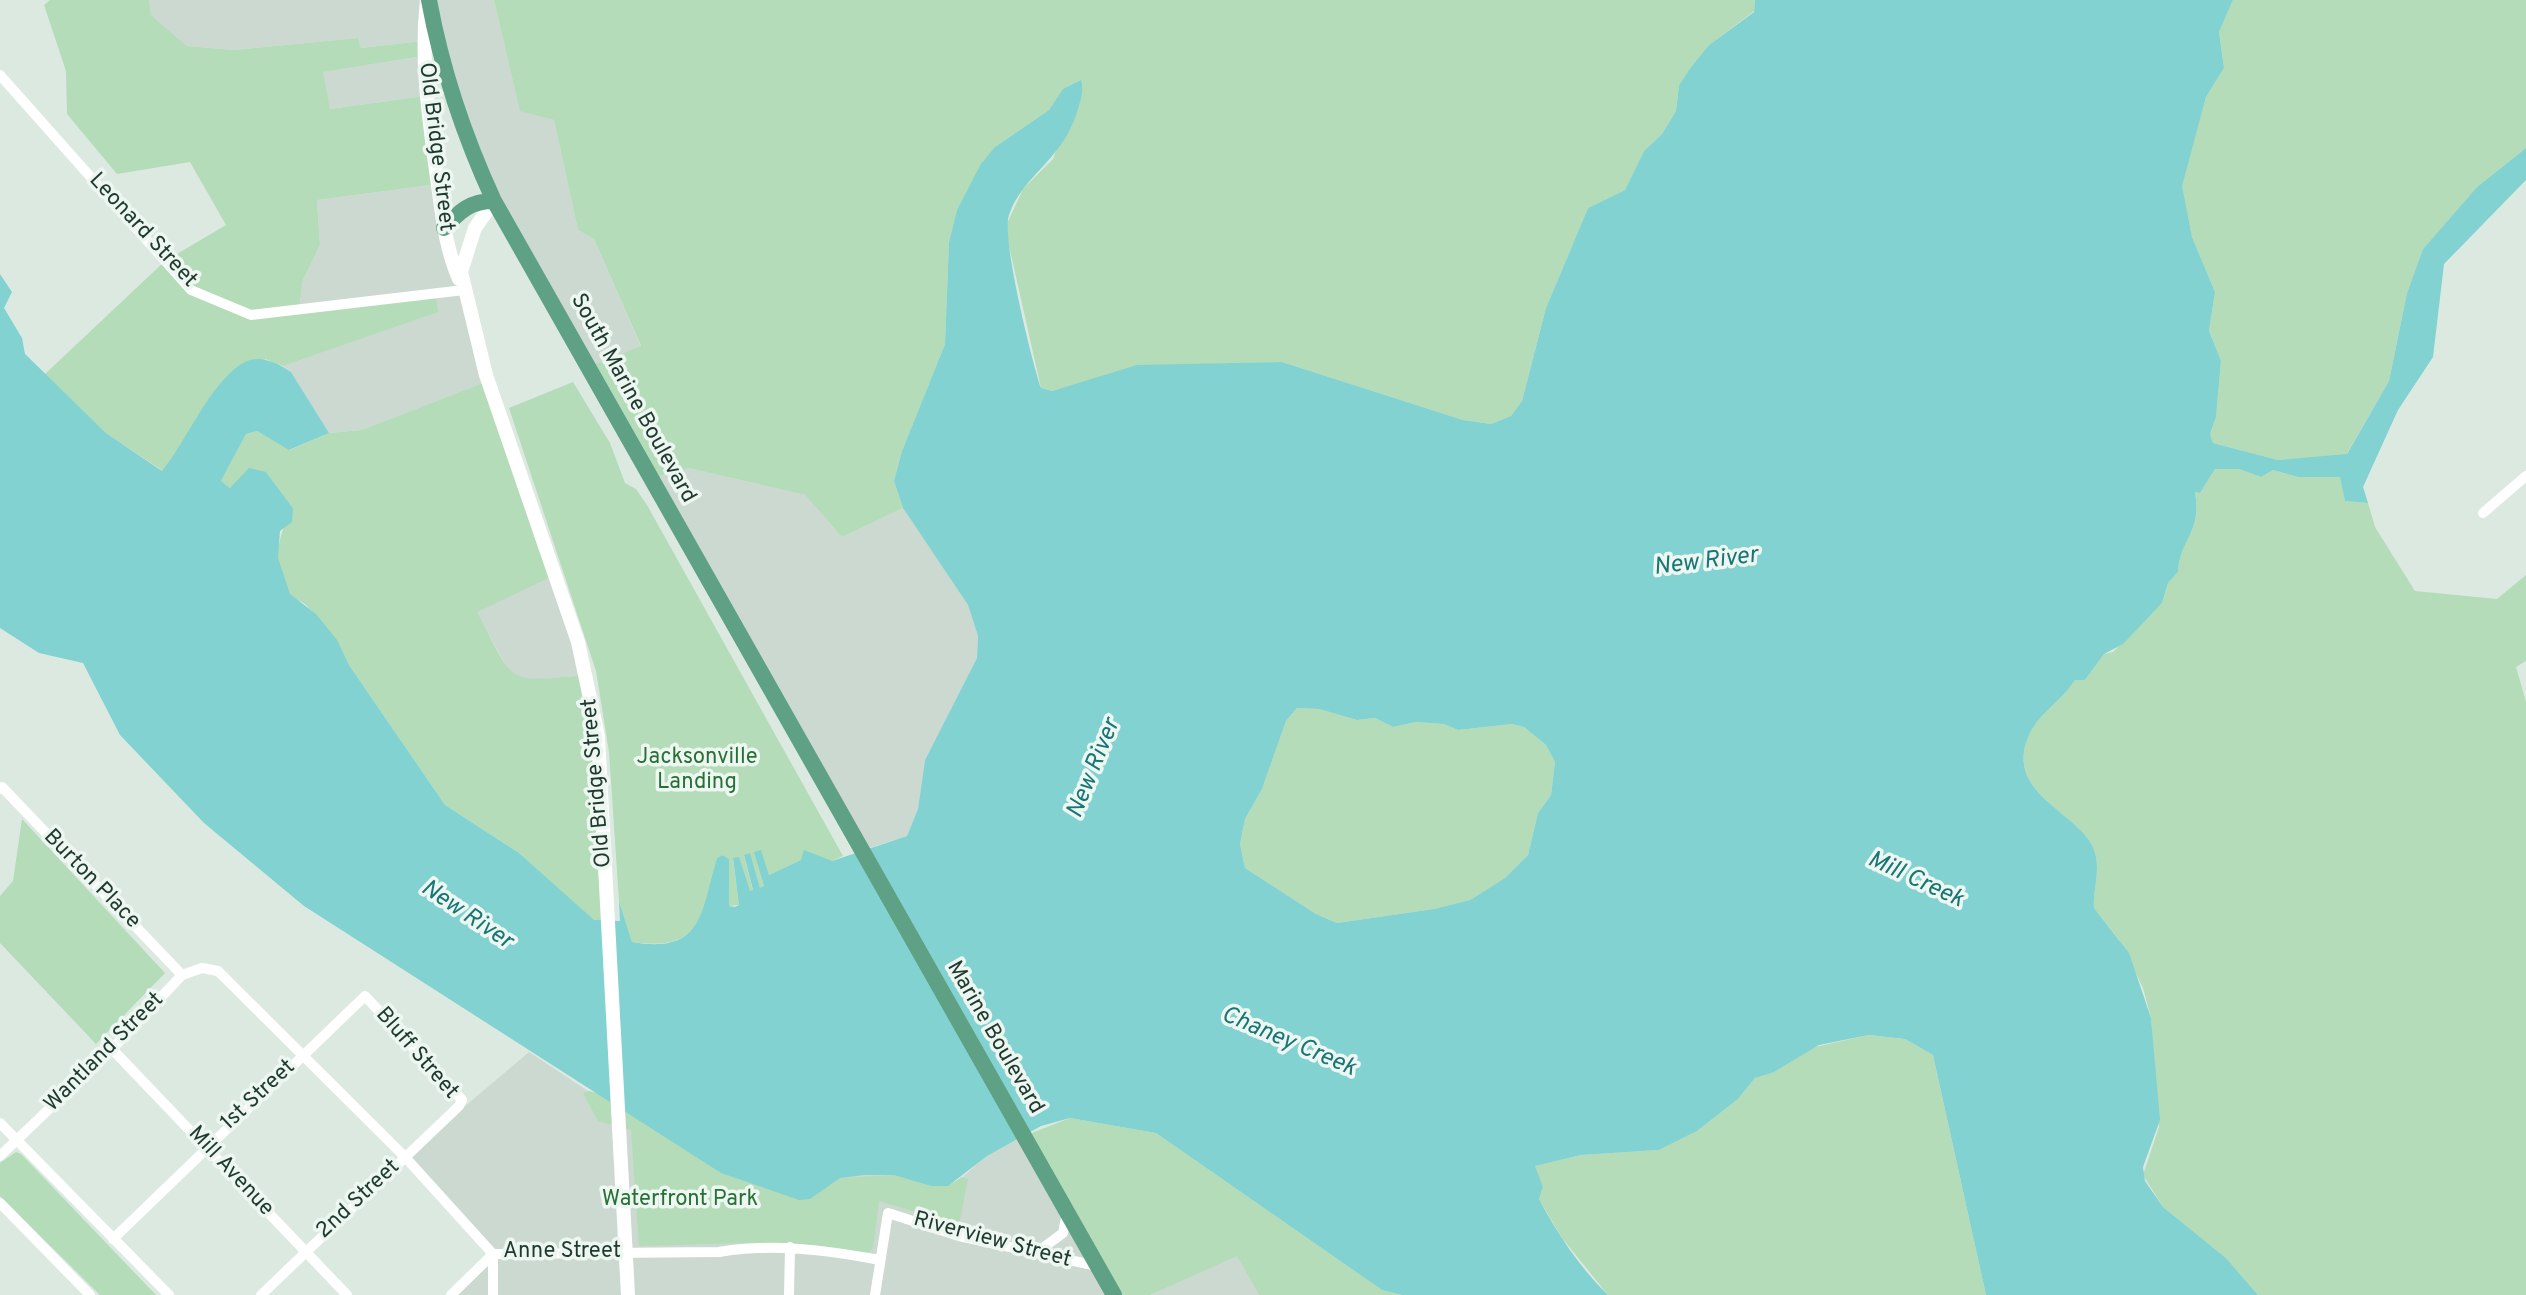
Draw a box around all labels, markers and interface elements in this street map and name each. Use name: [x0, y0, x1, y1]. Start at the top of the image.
street label: Old Bridge Street: [412, 61, 458, 233]
street label: Leonard Street: [82, 168, 202, 294]
street label: South Marine Boulevard: [563, 290, 701, 508]
water label: New River: [1652, 542, 1760, 584]
street label: Old Bridge Street: [577, 697, 619, 869]
water label: New River: [1062, 715, 1128, 823]
park label: Jacksonville Landing: [637, 746, 757, 798]
street label: Burton Place: [37, 825, 145, 935]
water label: Mill Creek: [1862, 846, 1968, 916]
water label: New River: [415, 875, 517, 957]
street label: Marine Boulevard: [940, 957, 1048, 1119]
street label: Wantland Street: [40, 988, 170, 1118]
water label: Chaney Creek: [1216, 1002, 1360, 1084]
street label: Bluff Street: [369, 1003, 463, 1105]
street label: 1st Street: [216, 1055, 302, 1137]
street label: Mill Avenue: [182, 1121, 278, 1223]
street label: 2nd Street: [312, 1155, 406, 1245]
park label: Waterfront Park: [602, 1188, 758, 1214]
street label: Riverview Street: [910, 1207, 1074, 1275]
street label: Anne Street: [503, 1240, 621, 1266]

